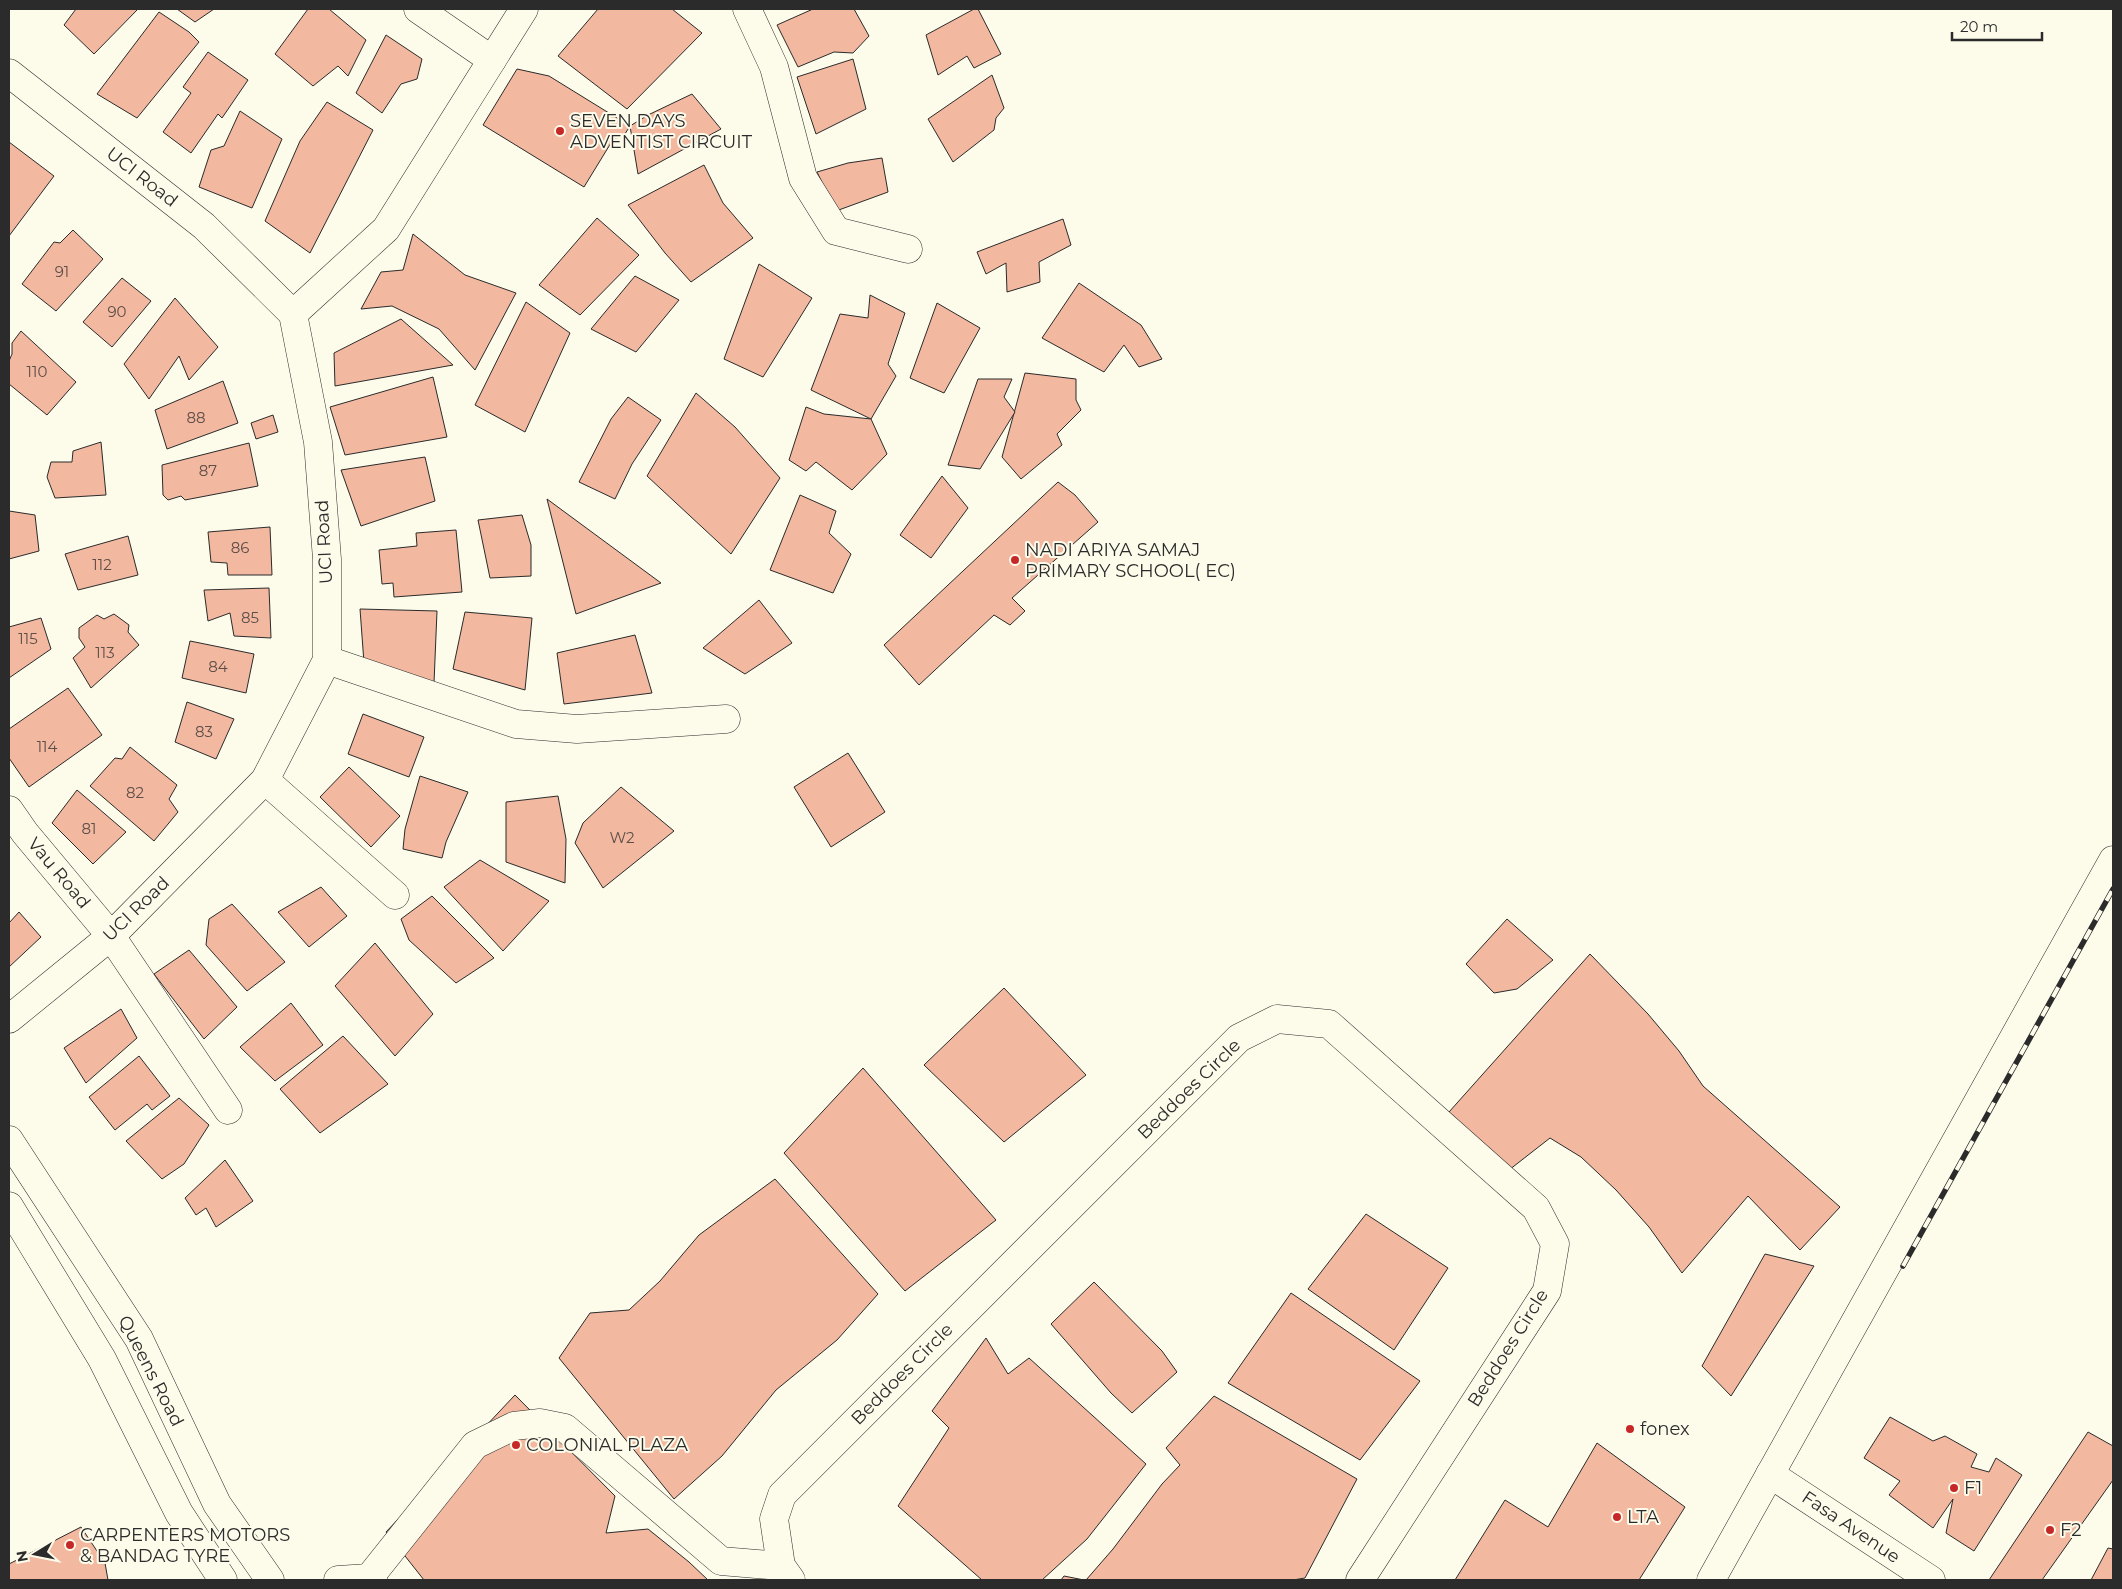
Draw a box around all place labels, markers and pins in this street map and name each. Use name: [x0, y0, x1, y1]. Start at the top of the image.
place label: SEVEN DAYS ADVENTIST CIRCUIT: [570, 110, 753, 153]
marker: SEVEN DAYS ADVENTIST CIRCUIT: [554, 125, 566, 137]
place label: NADI ARIYA SAMAJ PRIMARY SCHOOL( EC): [1025, 539, 1236, 582]
marker: NADI ARIYA SAMAJ PRIMARY SCHOOL( EC): [1009, 554, 1021, 566]
place label: fonex: [1640, 1418, 1690, 1440]
marker: fonex: [1624, 1423, 1636, 1435]
place label: COLONIAL PLAZA: [526, 1434, 688, 1456]
marker: COLONIAL PLAZA: [510, 1439, 522, 1451]
place label: F1: [1964, 1477, 1982, 1499]
marker: F1: [1948, 1482, 1960, 1494]
place label: LTA: [1627, 1506, 1659, 1528]
marker: LTA: [1611, 1511, 1623, 1523]
place label: F2: [2060, 1519, 2082, 1541]
place label: CARPENTERS MOTORS & BANDAG TYRE: [80, 1524, 290, 1567]
marker: F2: [2044, 1524, 2056, 1536]
marker: CARPENTERS MOTORS & BANDAG TYRE: [64, 1539, 76, 1551]

